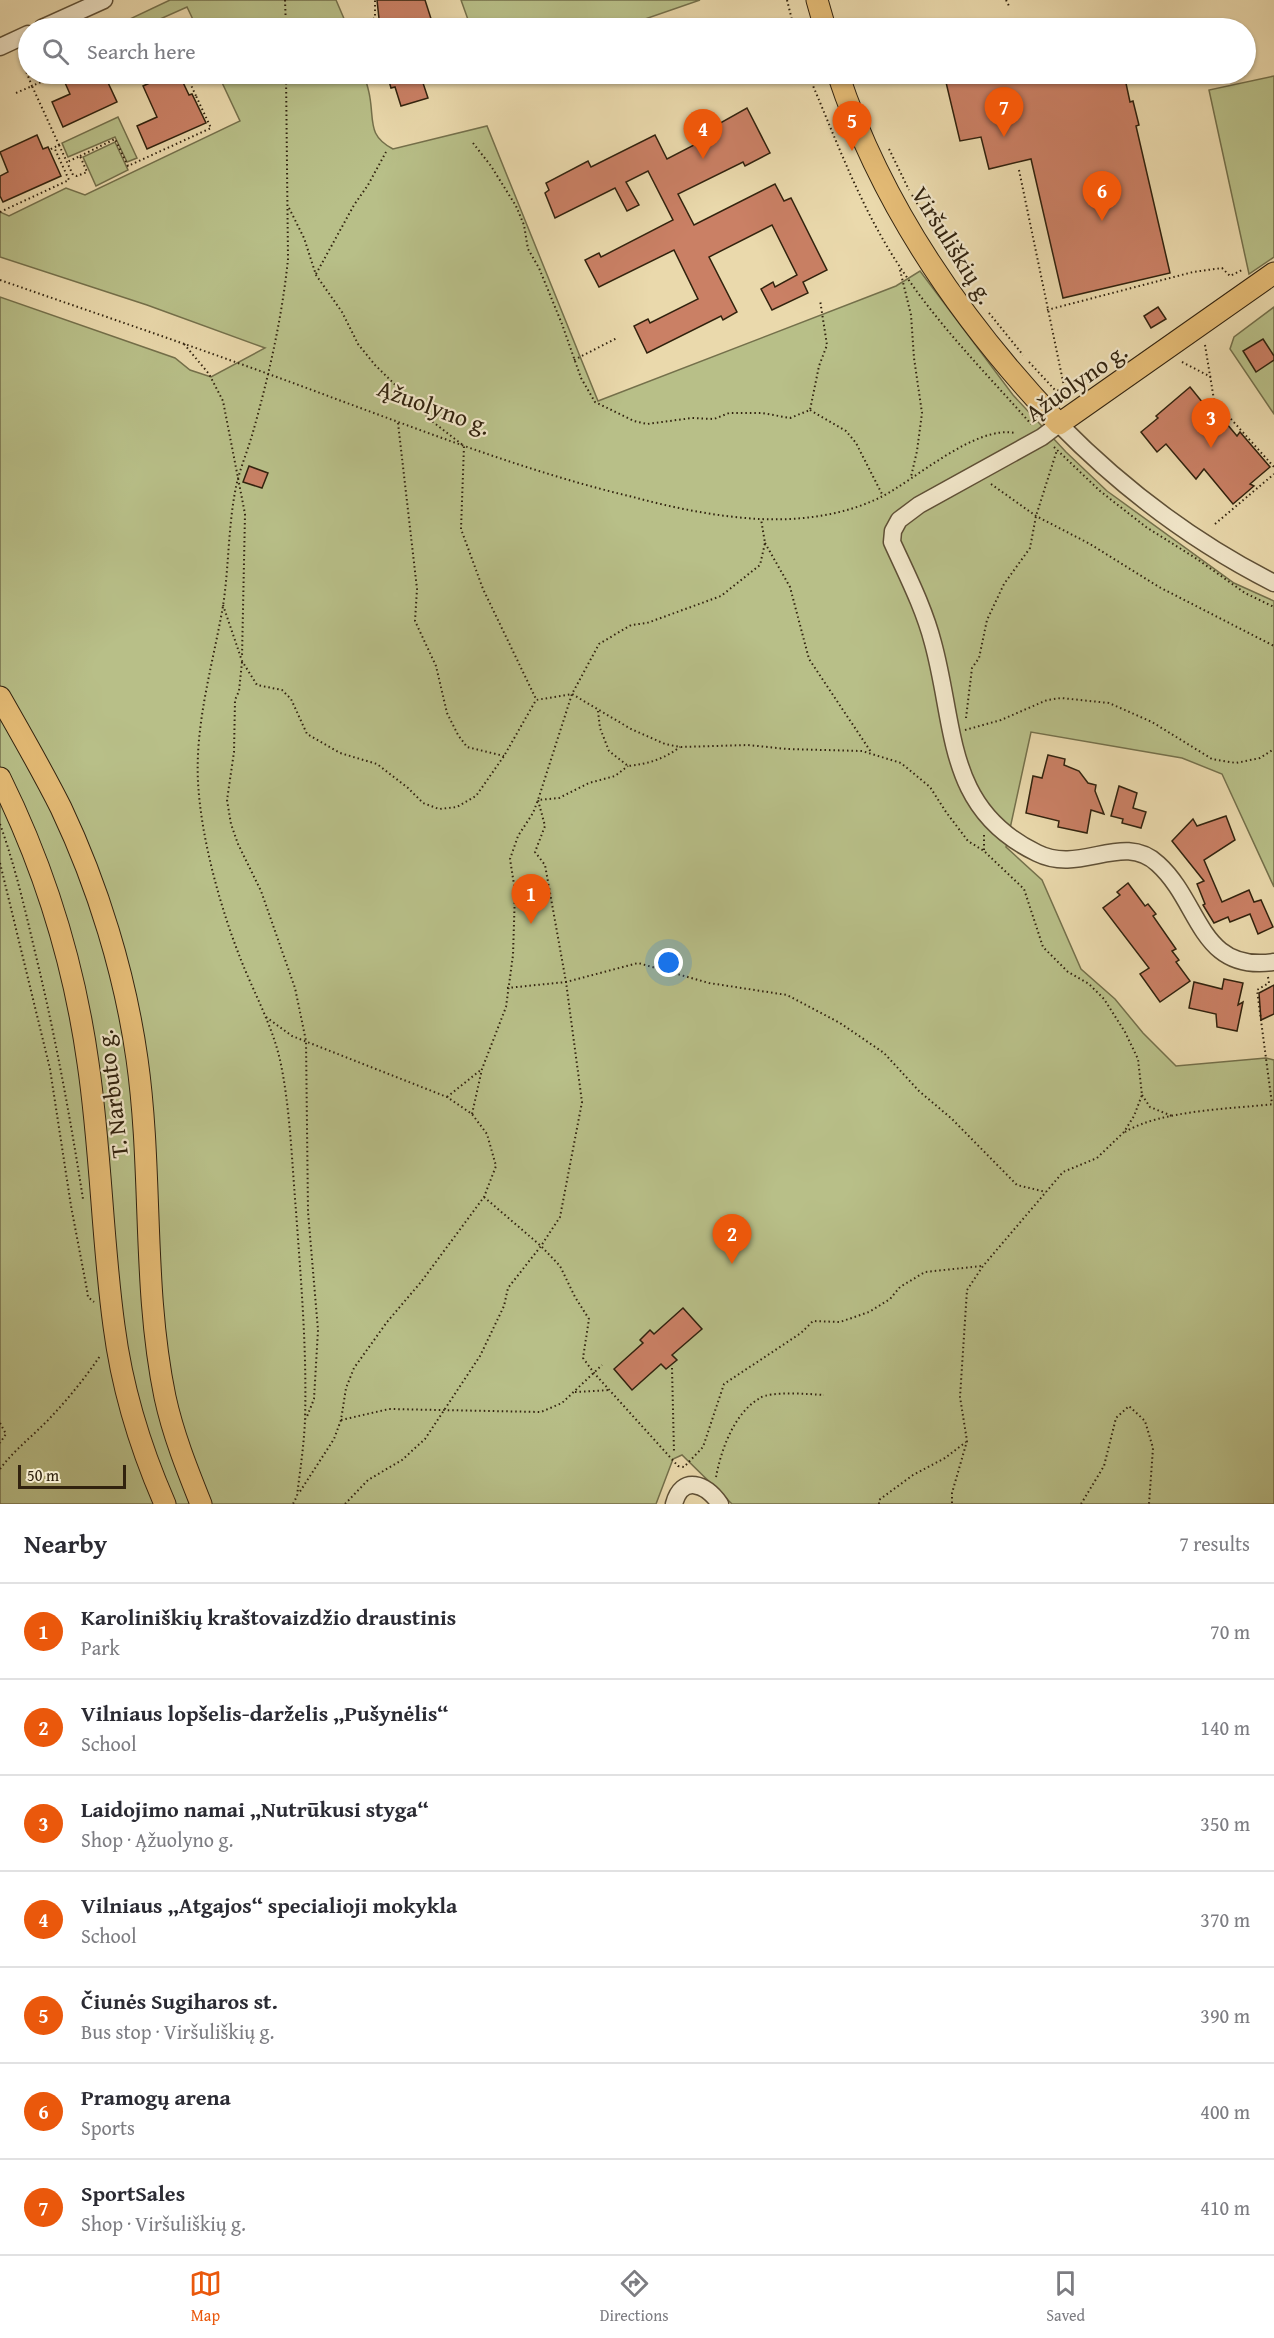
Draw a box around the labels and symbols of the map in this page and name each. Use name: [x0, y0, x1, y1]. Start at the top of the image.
pin: 7: [984, 88, 1024, 137]
pin: 5: [832, 102, 872, 151]
pin: 4: [684, 110, 722, 159]
pin: 6: [1082, 172, 1122, 221]
street label: Viršuliškių g.: [903, 179, 1003, 311]
street label: Ąžuolyno g.: [1018, 334, 1134, 430]
street label: Ąžuolyno g.: [373, 370, 495, 444]
pin: 3: [1192, 398, 1230, 448]
pin: 1: [512, 874, 550, 924]
your location: [654, 948, 683, 977]
street label: T. Narbuto g.: [87, 1028, 137, 1160]
pin: 2: [712, 1214, 752, 1264]
scale bar: [18, 1462, 126, 1490]

